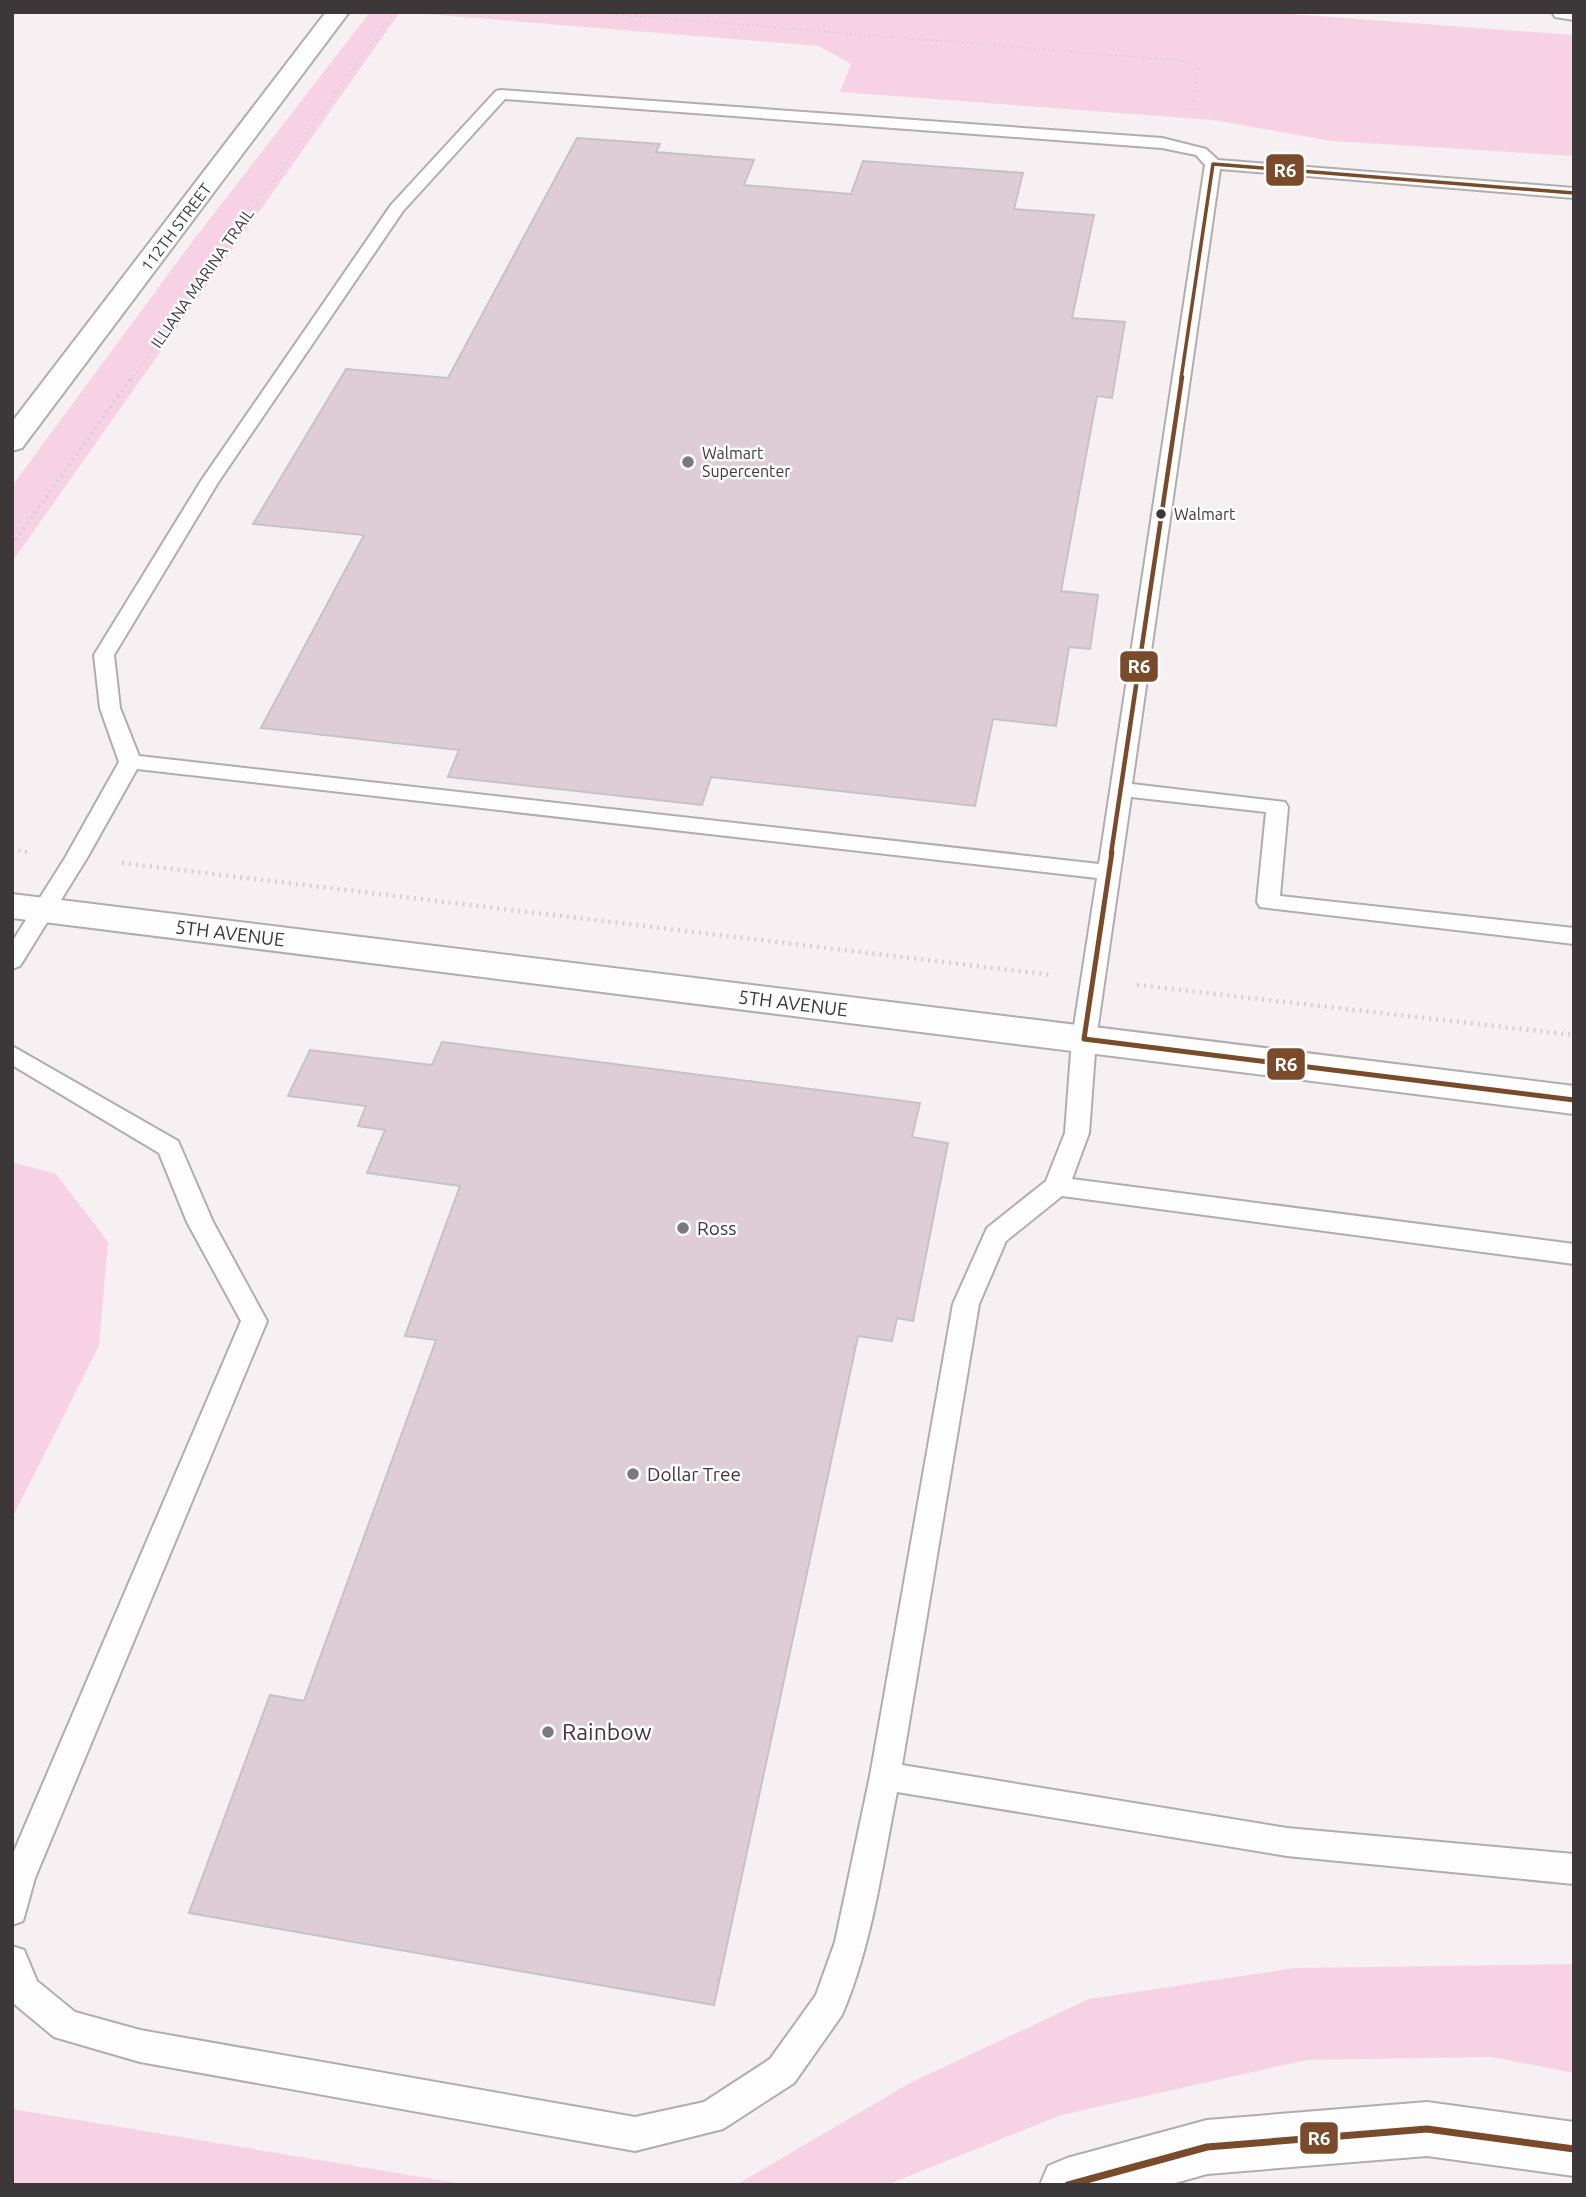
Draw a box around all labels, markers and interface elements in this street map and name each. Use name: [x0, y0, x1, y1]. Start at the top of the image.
line badge: R6: [1265, 153, 1305, 187]
text: R6: [1273, 159, 1297, 181]
street label: 112TH STREET: [137, 180, 215, 274]
street label: ILLIANA MARINA TRAIL: [147, 205, 257, 351]
place label: Walmart Supercenter: [702, 444, 790, 480]
marker: Walmart Supercenter: [680, 454, 696, 470]
place label: Walmart: [1174, 505, 1236, 523]
marker: Walmart: [1154, 507, 1168, 521]
line badge: R6: [1119, 650, 1159, 683]
text: R6: [1127, 655, 1151, 677]
street label: 5TH AVENUE: [174, 915, 286, 951]
street label: 5TH AVENUE: [737, 985, 849, 1021]
line badge: R6: [1266, 1047, 1306, 1081]
text: R6: [1274, 1053, 1298, 1075]
place label: Ross: [697, 1217, 736, 1239]
marker: Ross: [675, 1220, 691, 1236]
place label: Dollar Tree: [647, 1463, 741, 1485]
marker: Dollar Tree: [625, 1466, 641, 1482]
place label: Rainbow: [562, 1719, 652, 1744]
marker: Rainbow: [540, 1724, 556, 1740]
line badge: R6: [1299, 2121, 1339, 2155]
text: R6: [1307, 2127, 1331, 2149]

